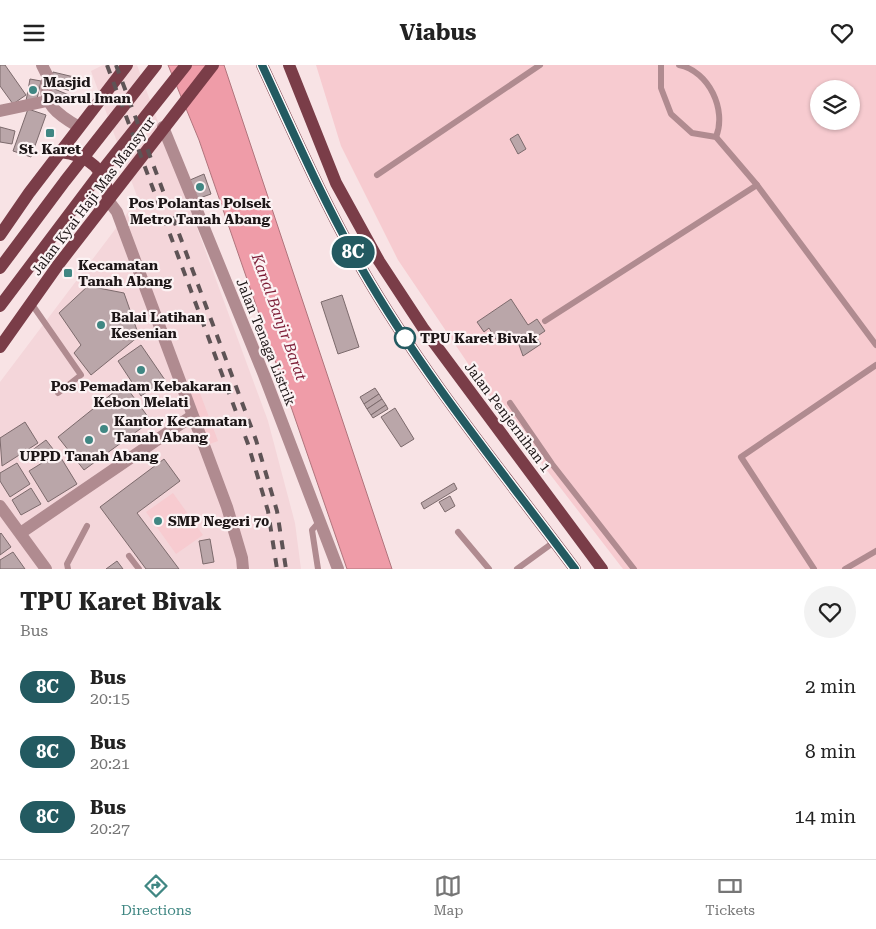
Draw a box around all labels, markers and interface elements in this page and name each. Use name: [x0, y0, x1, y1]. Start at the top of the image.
icon: menu: [20, 19, 48, 47]
icon: heart: [828, 19, 856, 47]
text: Viabus: [400, 20, 476, 45]
place label: Masjid Daarul Iman: [43, 74, 132, 106]
map controls: [810, 80, 860, 130]
button: layers: [810, 80, 860, 130]
marker: Masjid Daarul Iman: [27, 84, 39, 96]
street label: Jalan Kyai Haji Mas Mansyur: [28, 113, 158, 278]
marker: St. Karet: [44, 127, 56, 139]
place label: St. Karet: [19, 141, 81, 157]
marker: Pos Polantas Polsek Metro Tanah Abang: [194, 181, 206, 193]
place label: Pos Polantas Polsek Metro Tanah Abang: [129, 195, 272, 227]
line badge: 8C: [330, 236, 376, 268]
text: 8C: [342, 241, 364, 262]
water label: Kanal Banjir Barat: [247, 250, 310, 383]
place label: Kecamatan Tanah Abang: [78, 257, 172, 289]
marker: Kecamatan Tanah Abang: [62, 267, 74, 279]
street label: Jalan Tenaga Listrik: [233, 276, 299, 408]
place label: Balai Latihan Kesenian: [111, 309, 205, 341]
marker: Balai Latihan Kesenian: [95, 319, 107, 331]
marker: TPU Karet Bivak: [394, 327, 416, 349]
place label: TPU Karet Bivak: [420, 330, 538, 346]
street label: Jalan Penjernihan 1: [462, 359, 555, 475]
marker: Pos Pemadam Kebakaran Kebon Melati: [135, 364, 147, 376]
place label: Pos Pemadam Kebakaran Kebon Melati: [51, 378, 232, 410]
place label: Kantor Kecamatan Tanah Abang: [114, 413, 248, 445]
marker: Kantor Kecamatan Tanah Abang: [98, 423, 110, 435]
marker: UPPD Tanah Abang: [83, 434, 95, 446]
place label: UPPD Tanah Abang: [20, 448, 159, 464]
place label: SMP Negeri 70: [168, 513, 269, 529]
marker: SMP Negeri 70: [152, 515, 164, 527]
button: heart: [804, 586, 856, 638]
text: TPU Karet Bivak: [20, 588, 222, 616]
text: Bus: [20, 621, 48, 640]
text: Bus: [90, 666, 126, 689]
text: 2 min: [805, 675, 856, 698]
text: 8C: [36, 676, 59, 697]
text: 20:15: [90, 689, 130, 708]
text: Bus: [90, 731, 126, 754]
text: 8 min: [805, 740, 856, 763]
text: 8C: [36, 741, 59, 762]
text: 20:21: [90, 754, 130, 773]
text: Bus: [90, 796, 126, 819]
text: 14 min: [794, 805, 856, 828]
text: 8C: [36, 806, 59, 827]
text: 20:27: [90, 819, 130, 838]
tab: Directions: [121, 872, 191, 918]
tab: Map: [433, 872, 463, 918]
tab: Tickets: [705, 872, 755, 918]

